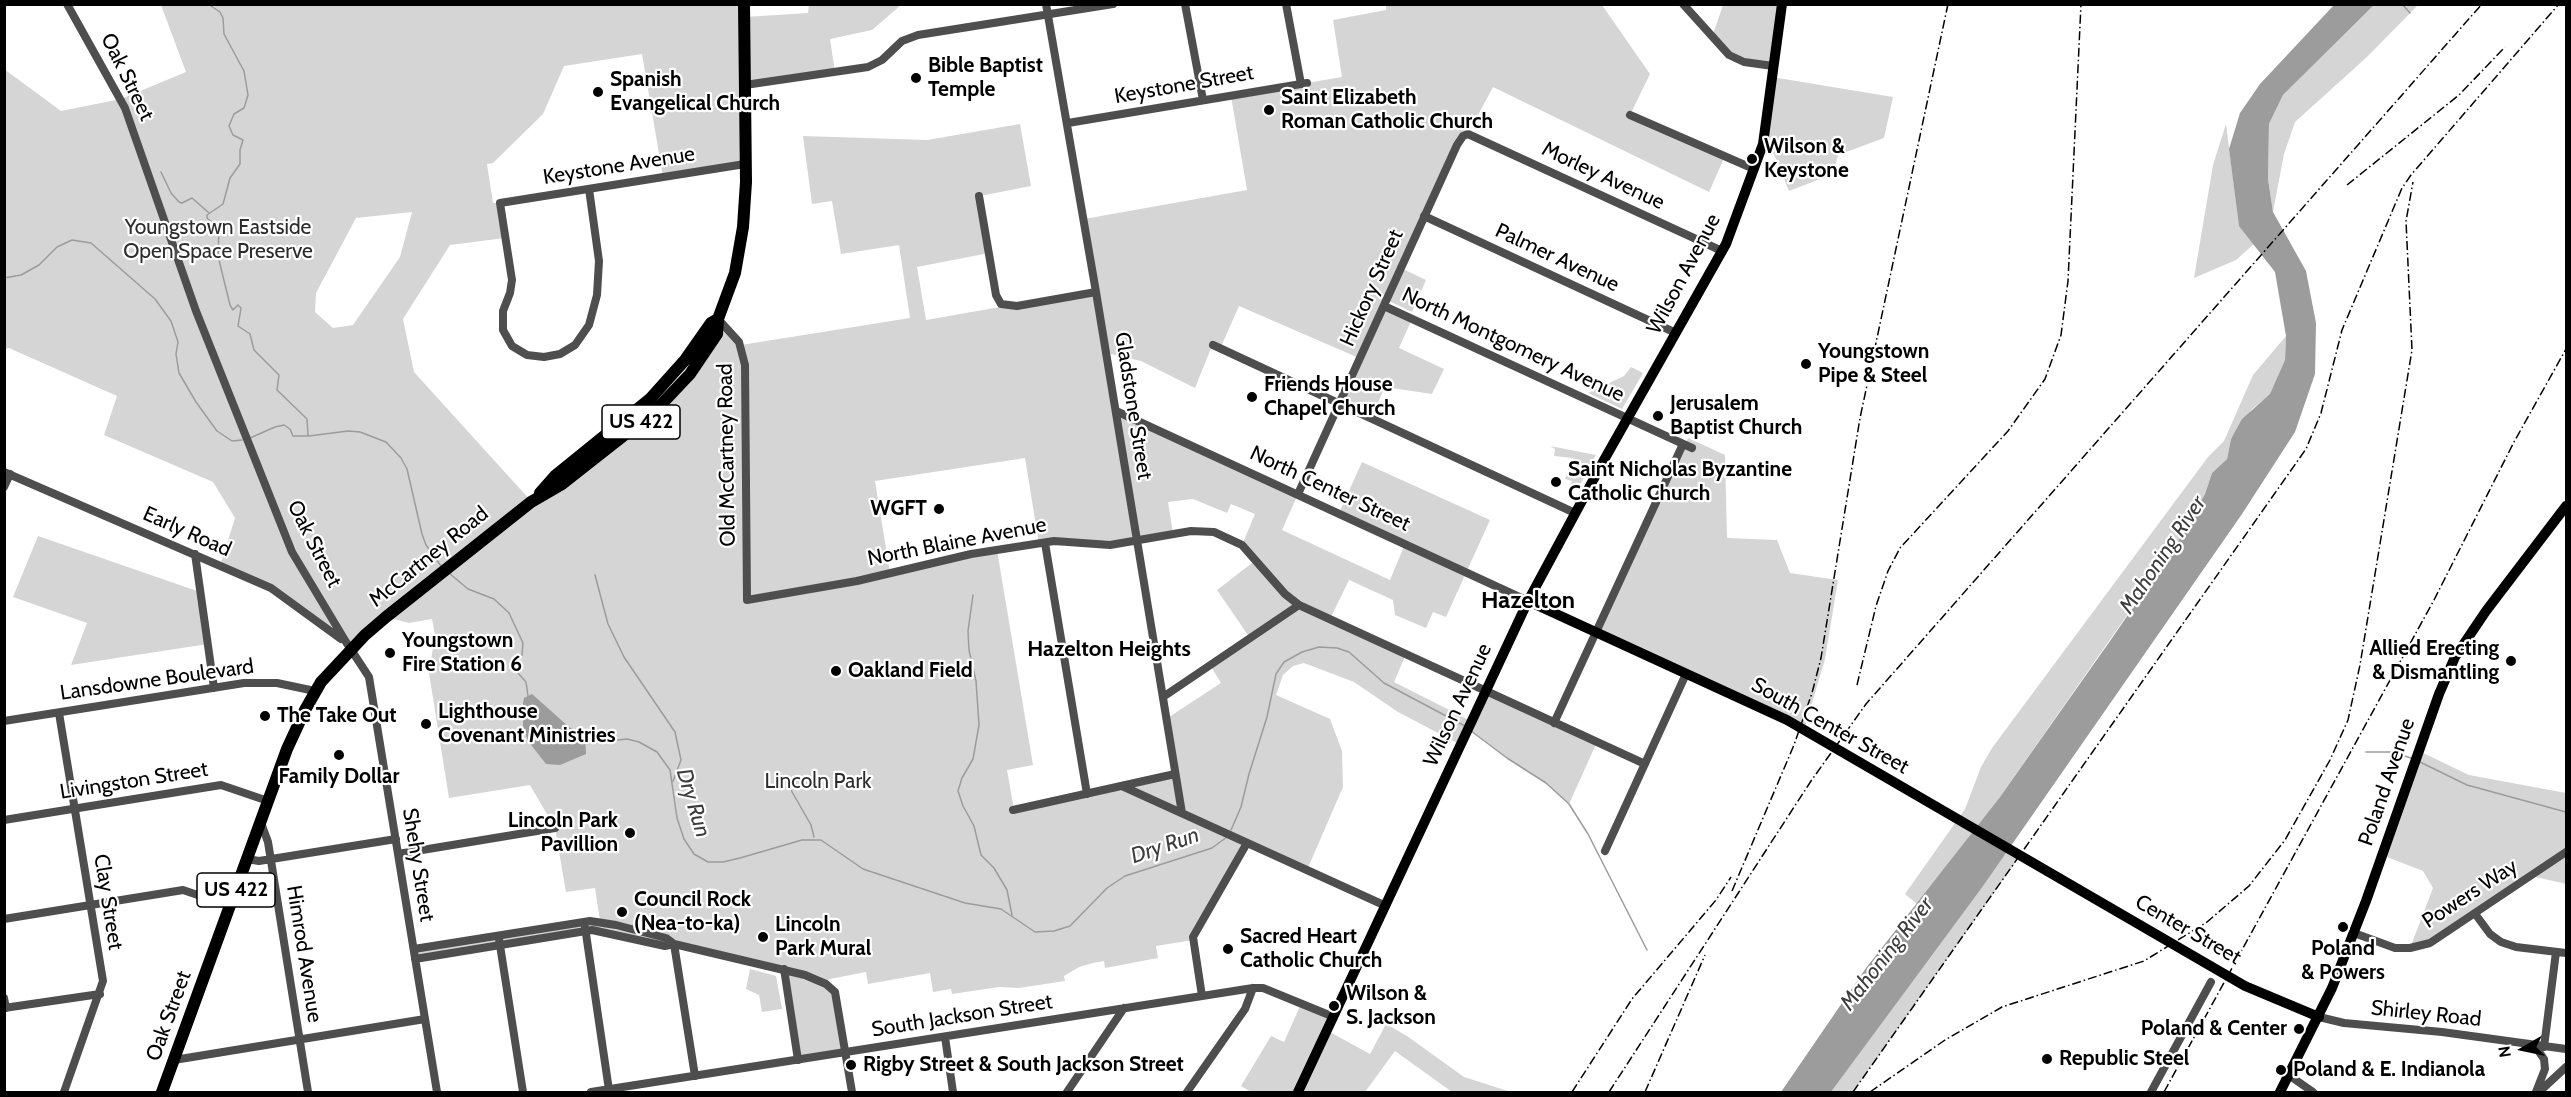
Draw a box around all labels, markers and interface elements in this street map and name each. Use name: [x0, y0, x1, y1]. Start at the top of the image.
street label: Oak Street: [95, 29, 159, 125]
place label: Bible Baptist Temple: [928, 53, 1043, 103]
street label: Keystone Street: [1112, 60, 1256, 110]
place label: Spanish Evangelical Church: [610, 67, 780, 117]
marker: Bible Baptist Temple: [909, 71, 923, 85]
marker: Spanish Evangelical Church: [591, 85, 605, 99]
place label: Saint Elizabeth Roman Catholic Church: [1281, 85, 1493, 135]
marker: Saint Elizabeth Roman Catholic Church: [1262, 103, 1276, 117]
place label: Wilson & Keystone: [1764, 134, 1849, 184]
street label: Morley Avenue: [1538, 137, 1668, 215]
street label: Keystone Avenue: [541, 142, 697, 190]
marker: Wilson & Keystone: [1745, 152, 1759, 166]
street label: Wilson Avenue: [1642, 210, 1726, 338]
park label: Youngstown Eastside Open Space Preserve: [123, 215, 313, 265]
street label: Palmer Avenue: [1491, 218, 1623, 298]
street label: Hickory Street: [1335, 226, 1409, 350]
street label: North Montgomery Avenue: [1398, 282, 1628, 408]
street label: Gladstone Street: [1109, 330, 1157, 482]
place label: Youngstown Pipe & Steel: [1818, 339, 1929, 389]
marker: Youngstown Pipe & Steel: [1799, 357, 1813, 371]
street label: Old McCartney Road: [713, 363, 741, 547]
place label: Friends House Chapel Church: [1264, 372, 1396, 422]
marker: Friends House Chapel Church: [1245, 390, 1259, 404]
place label: Jerusalem Baptist Church: [1670, 391, 1802, 441]
road number: US 422: [602, 405, 680, 439]
marker: Jerusalem Baptist Church: [1651, 409, 1665, 423]
street label: North Center Street: [1246, 441, 1414, 537]
place label: Saint Nicholas Byzantine Catholic Church: [1568, 457, 1792, 507]
marker: Saint Nicholas Byzantine Catholic Church: [1549, 475, 1563, 489]
water label: Mahoning River: [2114, 491, 2212, 619]
street label: Oak Street: [281, 496, 347, 592]
place label: WGFT: [870, 496, 927, 522]
street label: Early Road: [139, 501, 235, 563]
street label: McCartney Road: [364, 501, 494, 613]
marker: WGFT: [932, 502, 946, 516]
street label: North Blaine Avenue: [865, 512, 1049, 572]
district label: Hazelton: [1481, 587, 1575, 615]
place label: Youngstown Fire Station 6: [402, 628, 522, 678]
place label: Allied Erecting & Dismantling: [2369, 636, 2499, 686]
district label: Hazelton Heights: [1027, 637, 1191, 663]
street label: Wilson Avenue: [1419, 640, 1497, 770]
marker: Youngstown Fire Station 6: [383, 646, 397, 660]
street label: Lansdowne Boulevard: [58, 654, 256, 706]
marker: Allied Erecting & Dismantling: [2504, 654, 2518, 668]
place label: Oakland Field: [848, 658, 973, 684]
marker: Oakland Field: [829, 664, 843, 678]
street label: South Center Street: [1747, 672, 1913, 780]
place label: Lighthouse Covenant Ministries: [438, 699, 616, 749]
place label: The Take Out: [277, 703, 397, 729]
marker: The Take Out: [258, 709, 272, 723]
street label: Poland Avenue: [2353, 715, 2421, 849]
marker: Lighthouse Covenant Ministries: [419, 717, 433, 731]
marker: Family Dollar: [332, 748, 346, 762]
street label: Livingston Street: [58, 757, 210, 805]
place label: Family Dollar: [279, 764, 399, 790]
water label: Dry Run: [670, 765, 716, 841]
park label: Lincoln Park: [765, 769, 871, 795]
street label: Shehy Street: [397, 806, 439, 924]
place label: Lincoln Park Pavillion: [508, 808, 618, 858]
water label: Dry Run: [1127, 822, 1203, 870]
marker: Lincoln Park Pavillion: [623, 826, 637, 840]
street label: Clay Street: [88, 852, 128, 952]
street label: Powers Way: [2418, 854, 2522, 934]
road number: US 422: [197, 873, 275, 907]
street label: Himrod Avenue: [281, 884, 327, 1024]
place label: Council Rock (Nea-to-ka): [634, 887, 751, 937]
street label: Center Street: [2131, 890, 2245, 970]
water label: Mahoning River: [1835, 892, 1939, 1016]
marker: Council Rock (Nea-to-ka): [615, 905, 629, 919]
place label: Lincoln Park Mural: [775, 912, 871, 962]
marker: Poland & Powers: [2336, 920, 2350, 934]
place label: Sacred Heart Catholic Church: [1240, 924, 1382, 974]
marker: Lincoln Park Mural: [756, 930, 770, 944]
place label: Poland & Powers: [2301, 936, 2385, 986]
marker: Sacred Heart Catholic Church: [1221, 942, 1235, 956]
street label: Oak Street: [141, 967, 197, 1065]
place label: Wilson & S. Jackson: [1346, 981, 1436, 1031]
street label: South Jackson Street: [870, 989, 1054, 1043]
street label: Shirley Road: [2369, 996, 2483, 1032]
marker: Wilson & S. Jackson: [1327, 999, 1341, 1013]
place label: Poland & Center: [2141, 1016, 2287, 1042]
north arrow: [2493, 1019, 2553, 1079]
marker: Poland & Center: [2292, 1022, 2306, 1036]
text: N: [2494, 1045, 2515, 1059]
place label: Republic Steel: [2059, 1046, 2189, 1072]
place label: Rigby Street & South Jackson Street: [863, 1052, 1184, 1078]
marker: Republic Steel: [2040, 1052, 2054, 1066]
place label: Poland & E. Indianola: [2293, 1057, 2485, 1083]
marker: Rigby Street & South Jackson Street: [844, 1058, 858, 1072]
marker: Poland & E. Indianola: [2274, 1063, 2288, 1077]

